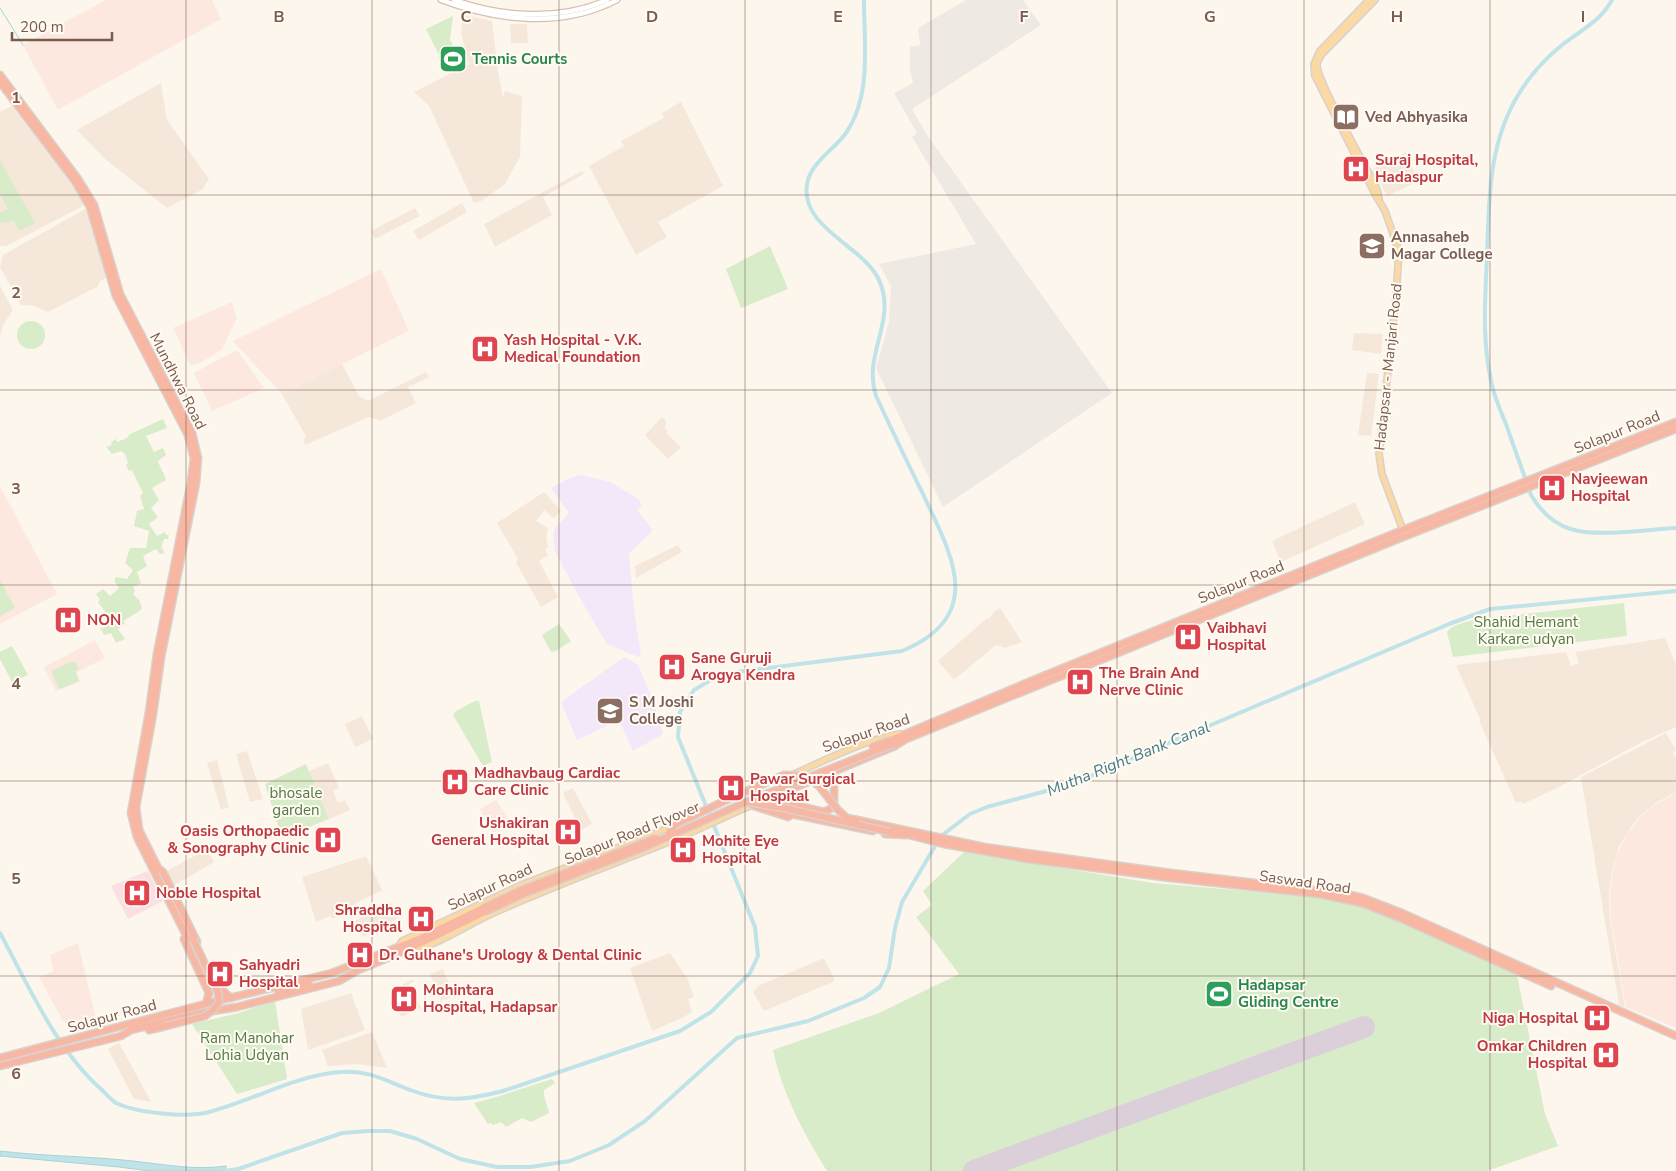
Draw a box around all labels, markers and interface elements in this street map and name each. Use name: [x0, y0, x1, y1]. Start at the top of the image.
text: B: [273, 6, 285, 28]
text: C: [461, 6, 472, 28]
text: D: [646, 6, 658, 28]
text: E: [833, 6, 843, 28]
text: F: [1020, 6, 1029, 28]
text: G: [1204, 6, 1216, 28]
text: H: [1391, 6, 1403, 28]
text: I: [1581, 6, 1585, 28]
scale bar: [12, 10, 112, 42]
text: 200 m: [20, 17, 64, 37]
sports icon: Tennis Courts: [438, 44, 468, 74]
place label: Tennis Courts: [472, 49, 567, 69]
text: 1: [11, 87, 21, 109]
library icon: Ved Abhyasika: [1331, 102, 1361, 132]
place label: Ved Abhyasika: [1364, 107, 1468, 127]
place label: Suraj Hospital, Hadaspur: [1375, 150, 1478, 187]
hospital icon: Suraj Hospital, Hadaspur: [1341, 154, 1371, 184]
place label: Annasaheb Magar College: [1391, 227, 1493, 264]
school or university icon: Annasaheb Magar College: [1357, 231, 1387, 261]
text: 2: [11, 282, 21, 304]
street label: Hadapsar - Manjari Road: [1369, 283, 1407, 451]
street label: Mundhwa Road: [145, 329, 211, 433]
place label: Yash Hospital - V.K. Medical Foundation: [503, 330, 642, 367]
hospital icon: Yash Hospital - V.K. Medical Foundation: [470, 334, 500, 364]
street label: Solapur Road: [1571, 406, 1663, 458]
place label: Navjeewan Hospital: [1571, 469, 1648, 506]
hospital icon: Navjeewan Hospital: [1537, 473, 1567, 503]
text: 3: [11, 478, 21, 500]
street label: Solapur Road: [1195, 556, 1287, 608]
hospital icon: NON: [53, 605, 83, 635]
place label: NON: [87, 610, 121, 630]
park label: Shahid Hemant Karkare udyan: [1474, 612, 1579, 649]
place label: Vaibhavi Hospital: [1206, 618, 1266, 655]
hospital icon: Vaibhavi Hospital: [1173, 622, 1203, 652]
place label: Sane Guruji Arogya Kendra: [691, 648, 795, 685]
hospital icon: Sane Guruji Arogya Kendra: [657, 652, 687, 682]
place label: The Brain And Nerve Clinic: [1099, 663, 1199, 700]
hospital icon: The Brain And Nerve Clinic: [1065, 667, 1095, 697]
text: 4: [11, 673, 21, 695]
place label: S M Joshi College: [629, 692, 693, 729]
school or university icon: S M Joshi College: [595, 696, 625, 726]
street label: Solapur Road: [820, 709, 912, 757]
water label: Mutha Right Bank Canal: [1043, 716, 1214, 802]
place label: Madhavbaug Cardiac Care Clinic: [474, 763, 620, 800]
hospital icon: Madhavbaug Cardiac Care Clinic: [440, 767, 470, 797]
place label: Pawar Surgical Hospital: [750, 769, 855, 806]
hospital icon: Pawar Surgical Hospital: [716, 773, 746, 803]
park label: bhosale garden: [269, 783, 323, 820]
street label: Solapur Road Flyover: [561, 796, 703, 869]
place label: Ushakiran General Hospital: [431, 813, 549, 850]
hospital icon: Ushakiran General Hospital: [553, 817, 583, 847]
place label: Oasis Orthopaedic & Sonography Clinic: [167, 821, 309, 858]
hospital icon: Oasis Orthopaedic & Sonography Clinic: [313, 825, 343, 855]
place label: Mohite Eye Hospital: [702, 831, 779, 868]
hospital icon: Mohite Eye Hospital: [668, 835, 698, 865]
street label: Solapur Road: [444, 859, 536, 915]
street label: Saswad Road: [1258, 866, 1352, 898]
text: 5: [11, 868, 21, 890]
hospital icon: Noble Hospital: [122, 878, 152, 908]
place label: Noble Hospital: [156, 883, 261, 903]
place label: Shraddha Hospital: [335, 900, 402, 937]
hospital icon: Shraddha Hospital: [406, 904, 436, 934]
hospital icon: Dr. Gulhane's Urology & Dental Clinic: [345, 940, 375, 970]
place label: Dr. Gulhane's Urology & Dental Clinic: [379, 945, 642, 965]
place label: Sahyadri Hospital: [239, 955, 300, 992]
hospital icon: Sahyadri Hospital: [205, 959, 235, 989]
place label: Hadapsar Gliding Centre: [1238, 975, 1339, 1012]
sports icon: Hadapsar Gliding Centre: [1204, 979, 1234, 1009]
place label: Mohintara Hospital, Hadapsar: [423, 980, 558, 1017]
hospital icon: Mohintara Hospital, Hadapsar: [389, 984, 419, 1014]
street label: Solapur Road: [65, 995, 159, 1037]
hospital icon: Niga Hospital: [1582, 1003, 1612, 1033]
place label: Niga Hospital: [1483, 1008, 1578, 1028]
park label: Ram Manohar Lohia Udyan: [200, 1028, 295, 1065]
place label: Omkar Children Hospital: [1477, 1036, 1587, 1073]
hospital icon: Omkar Children Hospital: [1591, 1040, 1621, 1070]
text: 6: [11, 1063, 21, 1085]

